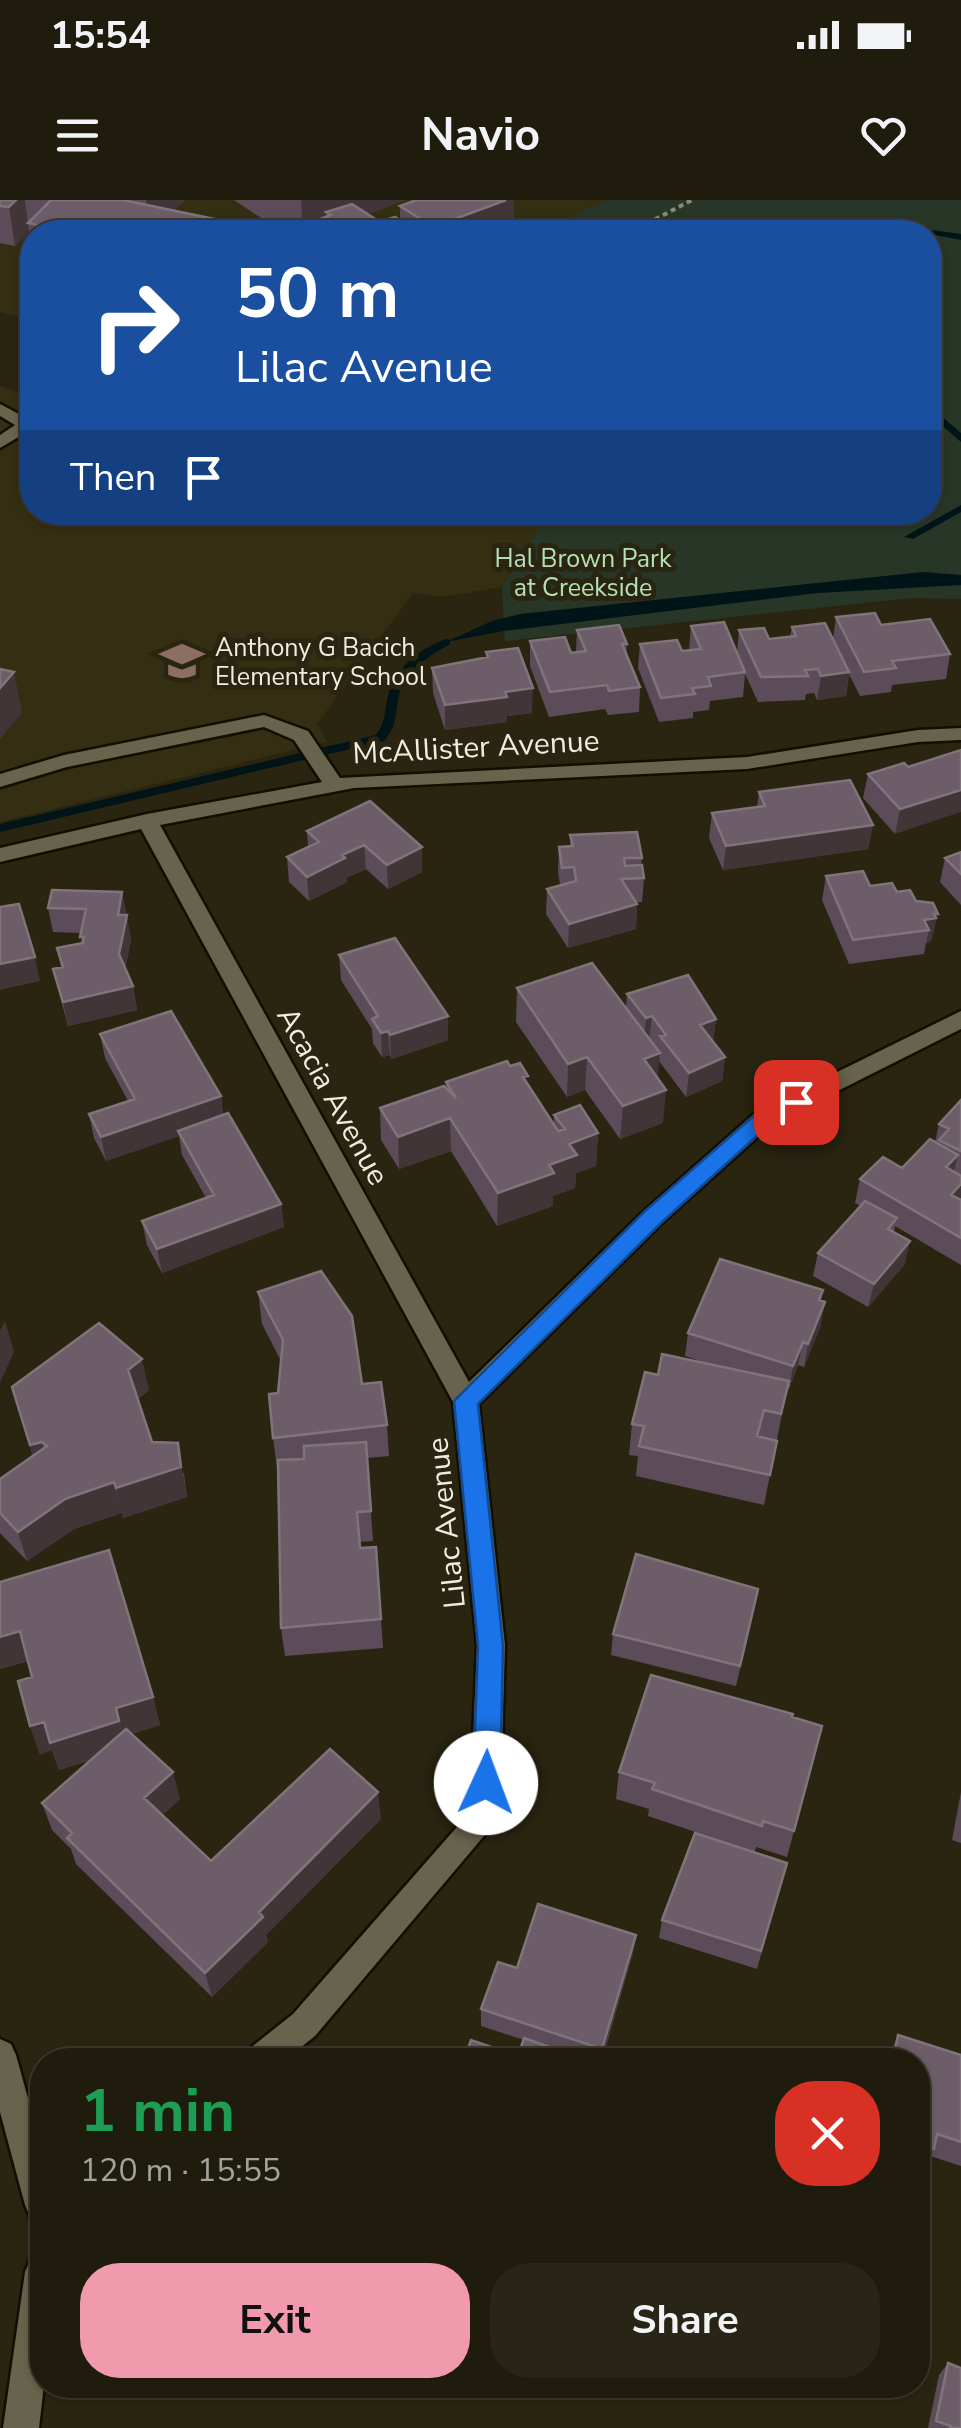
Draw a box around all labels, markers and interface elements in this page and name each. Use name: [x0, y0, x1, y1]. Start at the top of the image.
text: 15:54: [50, 10, 151, 61]
text: Navio: [421, 105, 540, 166]
icon: menu: [50, 108, 105, 163]
icon: heart: [856, 108, 911, 163]
text: 50 m: [235, 246, 399, 342]
icon: right: [70, 260, 200, 390]
text: Lilac Avenue: [235, 337, 493, 398]
icon: arrive: [176, 450, 231, 505]
text: Then: [70, 452, 156, 503]
park label: Hal Brown Park at Creekside: [494, 542, 672, 605]
place label: Anthony G Bacich Elementary School: [215, 631, 427, 694]
school or university icon: Anthony G Bacich Elementary School: [158, 637, 206, 685]
street label: McAllister Avenue: [351, 721, 601, 774]
street label: Acacia Avenue: [267, 1000, 398, 1193]
pin: [754, 1060, 839, 1145]
icon: arrive: [769, 1075, 824, 1130]
street label: Lilac Avenue: [417, 1435, 476, 1610]
position arrow: [434, 1731, 538, 1835]
text: 1 min: [80, 2070, 235, 2152]
button: close: [775, 2081, 880, 2186]
text: 120 m · 15:55: [80, 2149, 281, 2192]
button: Exit: [80, 2263, 470, 2378]
button: Share: [490, 2263, 880, 2378]

